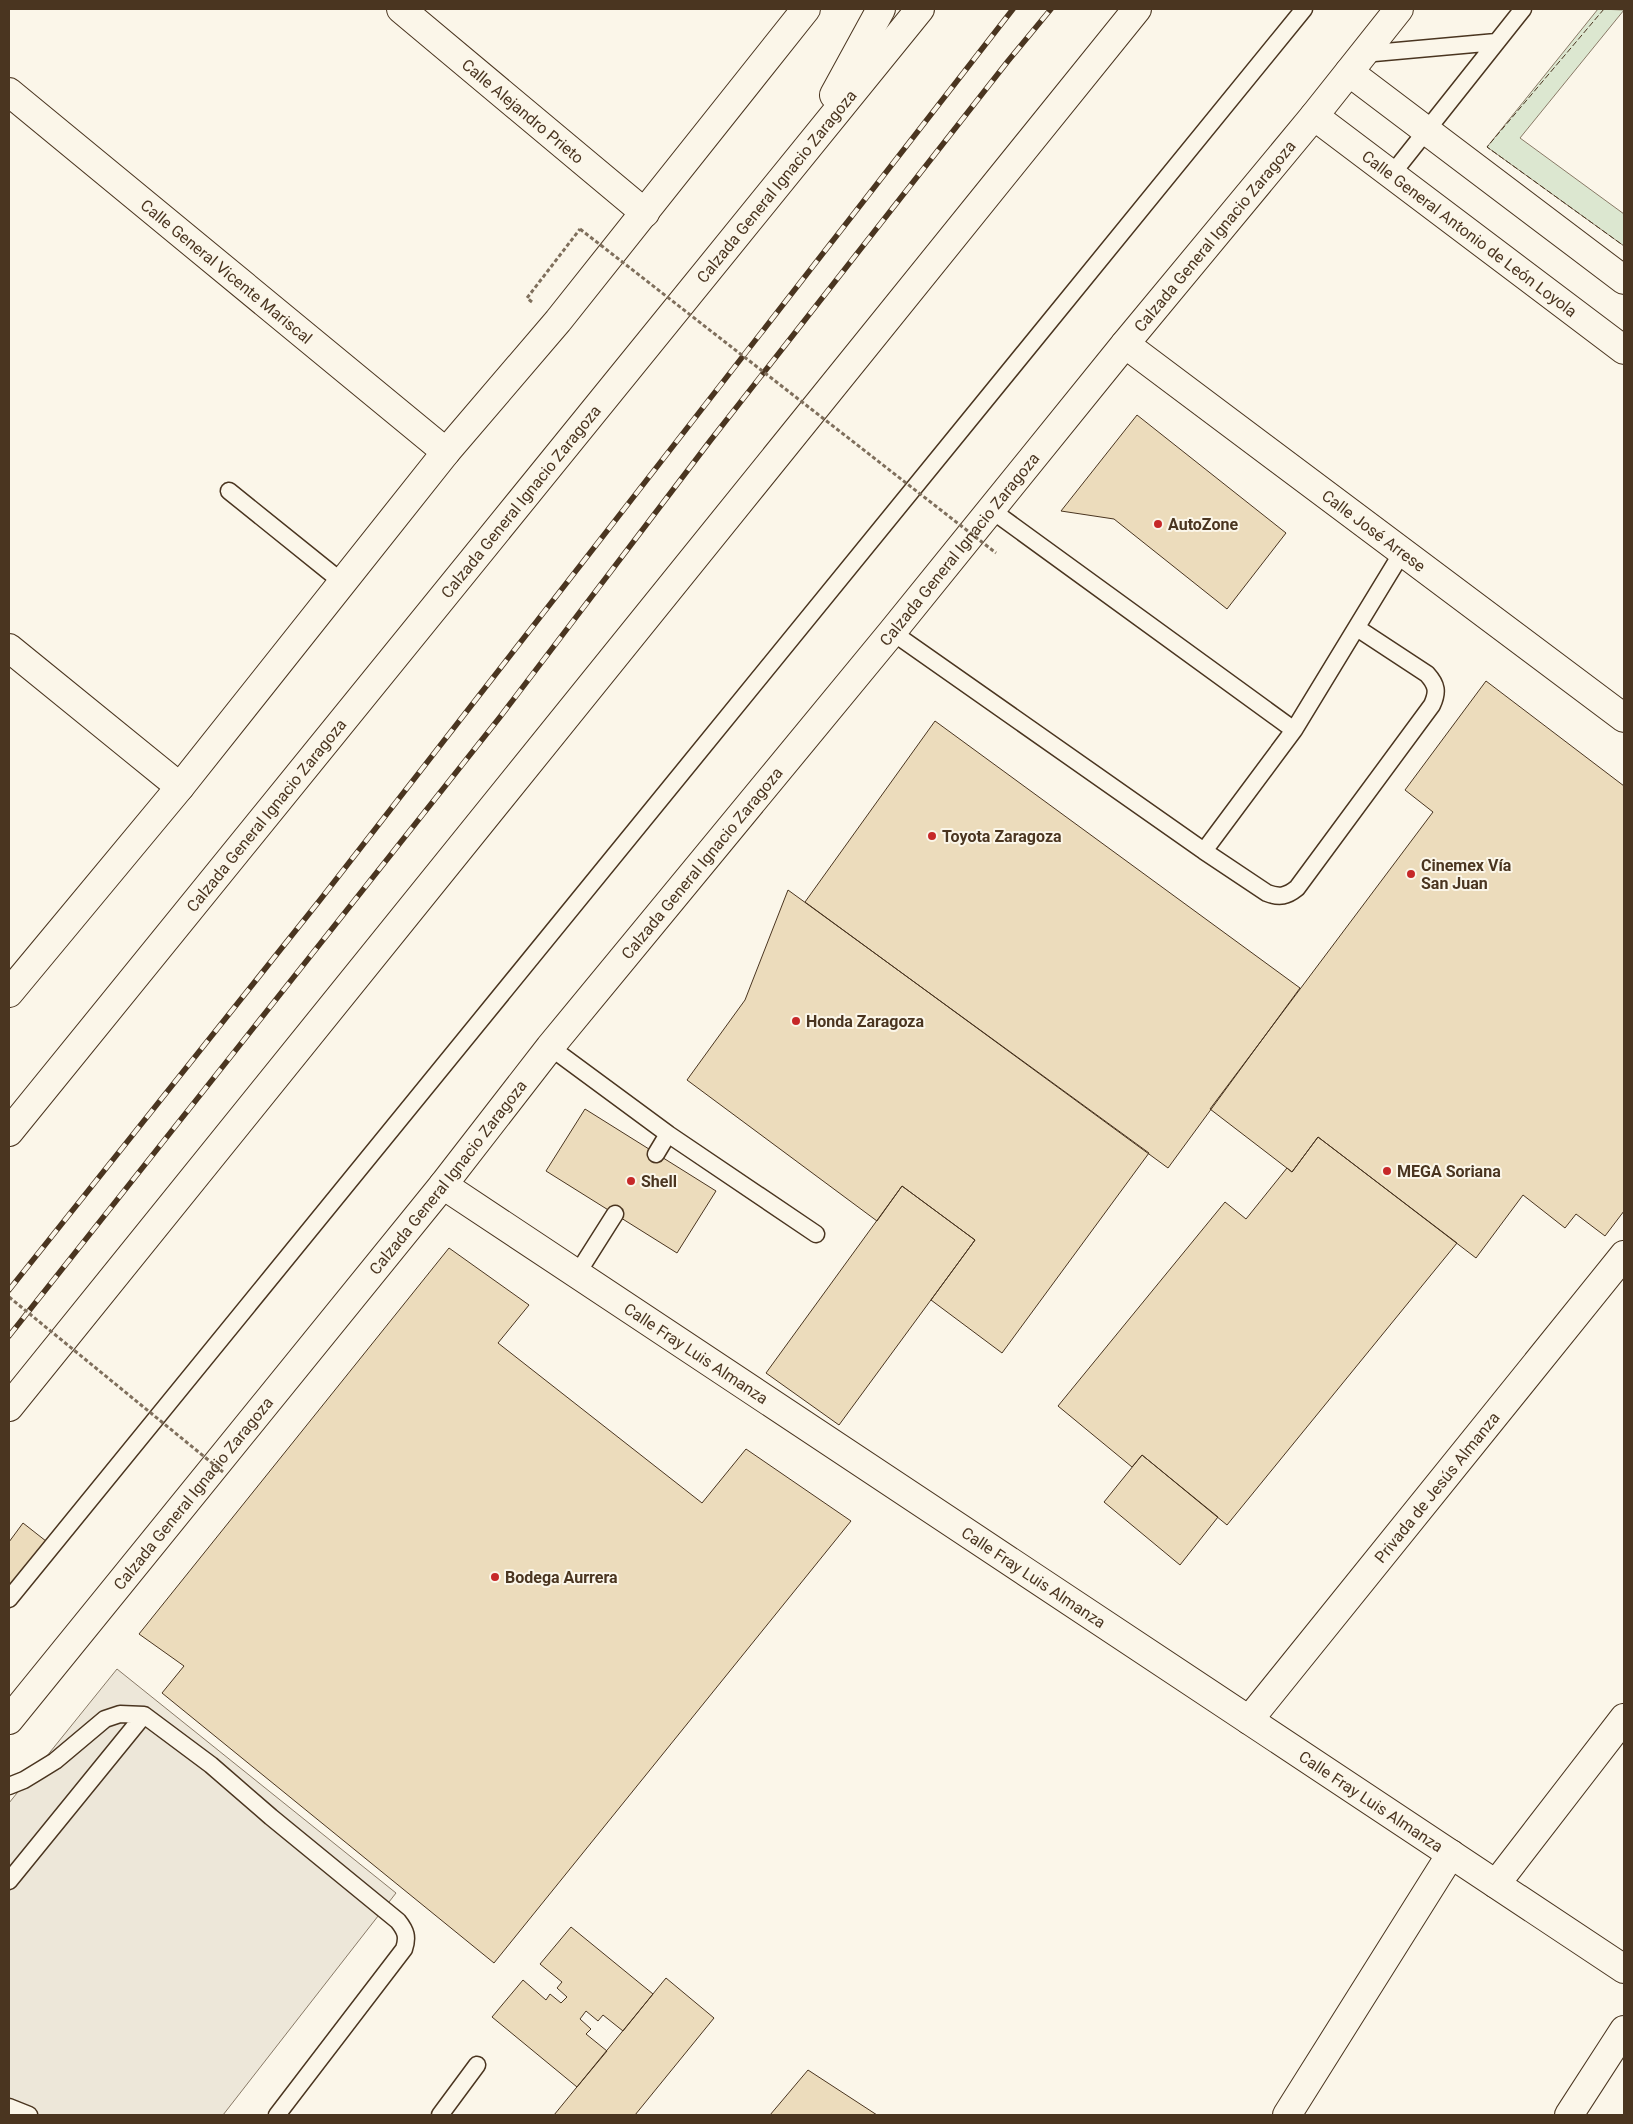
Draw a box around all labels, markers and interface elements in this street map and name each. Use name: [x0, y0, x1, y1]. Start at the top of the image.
street label: Calle Alejandro Prieto: [458, 55, 587, 168]
street label: Calzada General Ignacio Zaragoza: [693, 86, 861, 287]
street label: Calzada General Ignacio Zaragoza: [1130, 137, 1300, 336]
street label: Calle General Antonio de León Loyola: [1358, 147, 1581, 321]
street label: Calle General Vicente Mariscal: [137, 196, 316, 348]
street label: Calzada General Ignacio Zaragoza: [437, 401, 605, 602]
street label: Calzada General Ignacio Zaragoza: [876, 449, 1043, 650]
street label: Calle José Arrese: [1318, 486, 1429, 576]
place label: AutoZone: [1168, 515, 1238, 534]
marker: AutoZone: [1152, 518, 1164, 530]
street label: Calzada General Ignacio Zaragoza: [183, 715, 350, 916]
street label: Calzada General Ignacio Zaragoza: [618, 764, 787, 963]
place label: Toyota Zaragoza: [942, 827, 1062, 846]
marker: Toyota Zaragoza: [926, 830, 938, 842]
place label: Cinemex Vía San Juan: [1421, 856, 1512, 893]
marker: Cinemex Vía San Juan: [1405, 868, 1417, 880]
place label: Honda Zaragoza: [806, 1012, 924, 1031]
marker: Honda Zaragoza: [790, 1015, 802, 1027]
street label: Calzada General Ignacio Zaragoza: [365, 1076, 531, 1278]
place label: MEGA Soriana: [1397, 1162, 1501, 1181]
marker: MEGA Soriana: [1381, 1165, 1393, 1177]
place label: Shell: [641, 1172, 677, 1191]
marker: Shell: [625, 1175, 637, 1187]
street label: Calle Fray Luis Almanza: [620, 1299, 772, 1408]
street label: Calzada General Ignacio Zaragoza: [110, 1393, 277, 1594]
street label: Privada de Jesús Almanza: [1371, 1408, 1504, 1567]
street label: Calle Fray Luis Almanza: [958, 1523, 1109, 1632]
place label: Bodega Aurrera: [505, 1568, 618, 1587]
marker: Bodega Aurrera: [489, 1571, 501, 1583]
street label: Calle Fray Luis Almanza: [1295, 1747, 1447, 1856]

